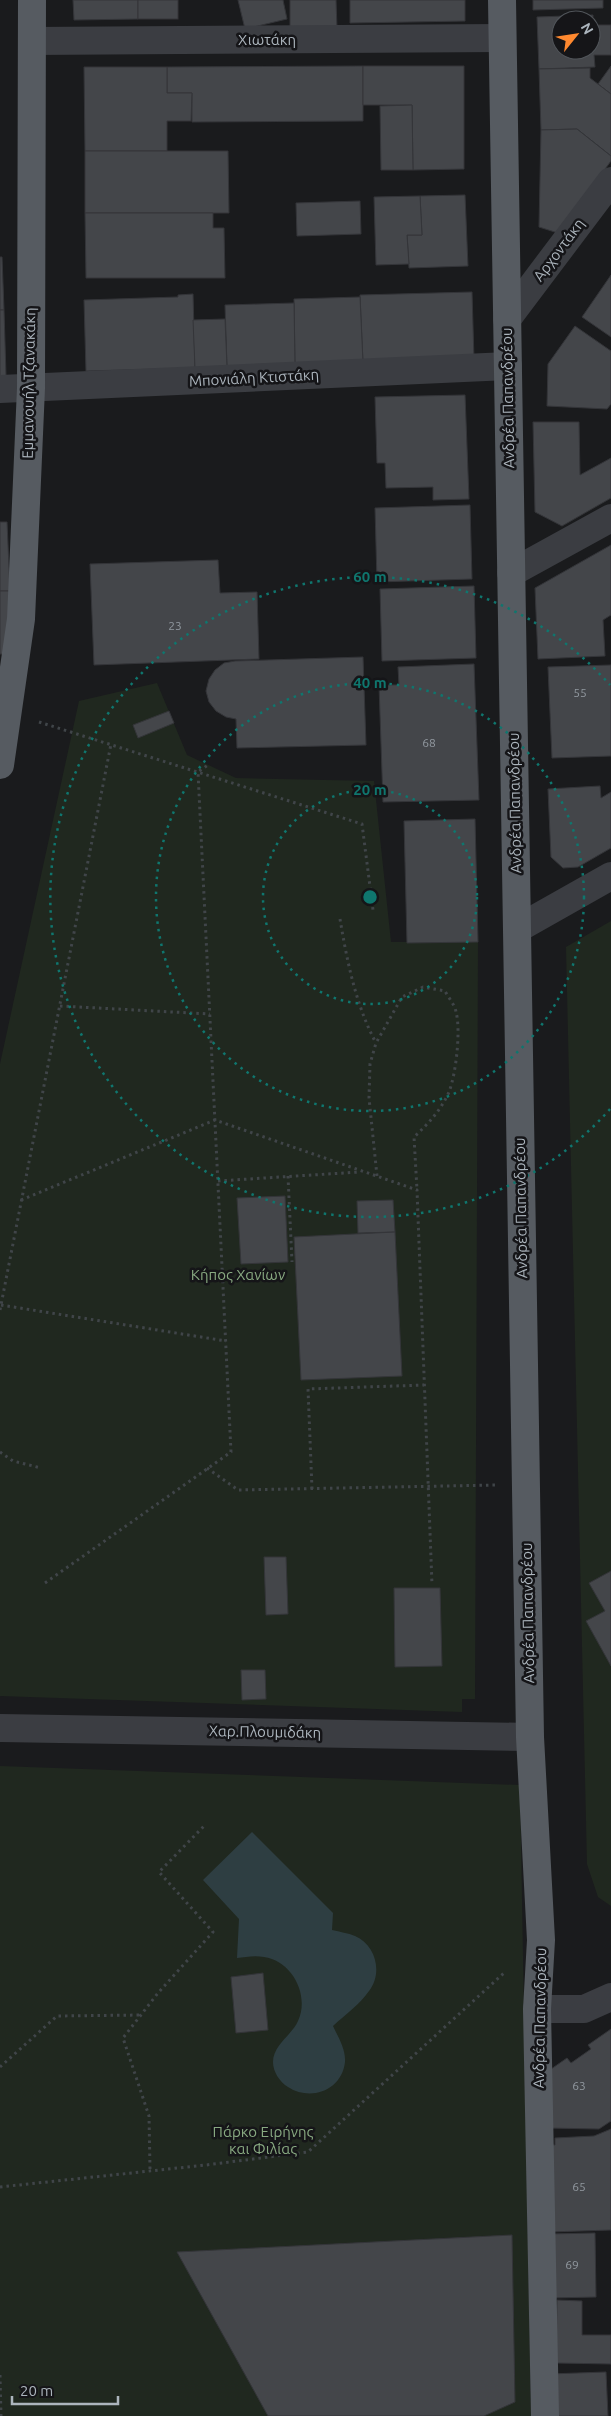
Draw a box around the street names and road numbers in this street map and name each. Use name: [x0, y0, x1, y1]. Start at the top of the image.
street label: Χιωτάκη: [238, 31, 296, 48]
street label: Αρχοντάκη: [530, 215, 588, 284]
street label: Εμμανουήλ Τζανακάκη: [19, 307, 38, 459]
street label: Ανδρέα Παπανδρέου: [498, 327, 517, 469]
street label: Μπονιάλη Κτιστάκη: [188, 366, 320, 389]
street label: Ανδρέα Παπανδρέου: [505, 732, 524, 874]
street label: Ανδρέα Παπανδρέου: [511, 1137, 530, 1279]
street label: Ανδρέα Παπανδρέου: [518, 1542, 537, 1684]
street label: Χαρ.Πλουμιδάκη: [209, 1722, 321, 1741]
street label: Ανδρέα Παπανδρέου: [530, 1947, 549, 2089]

